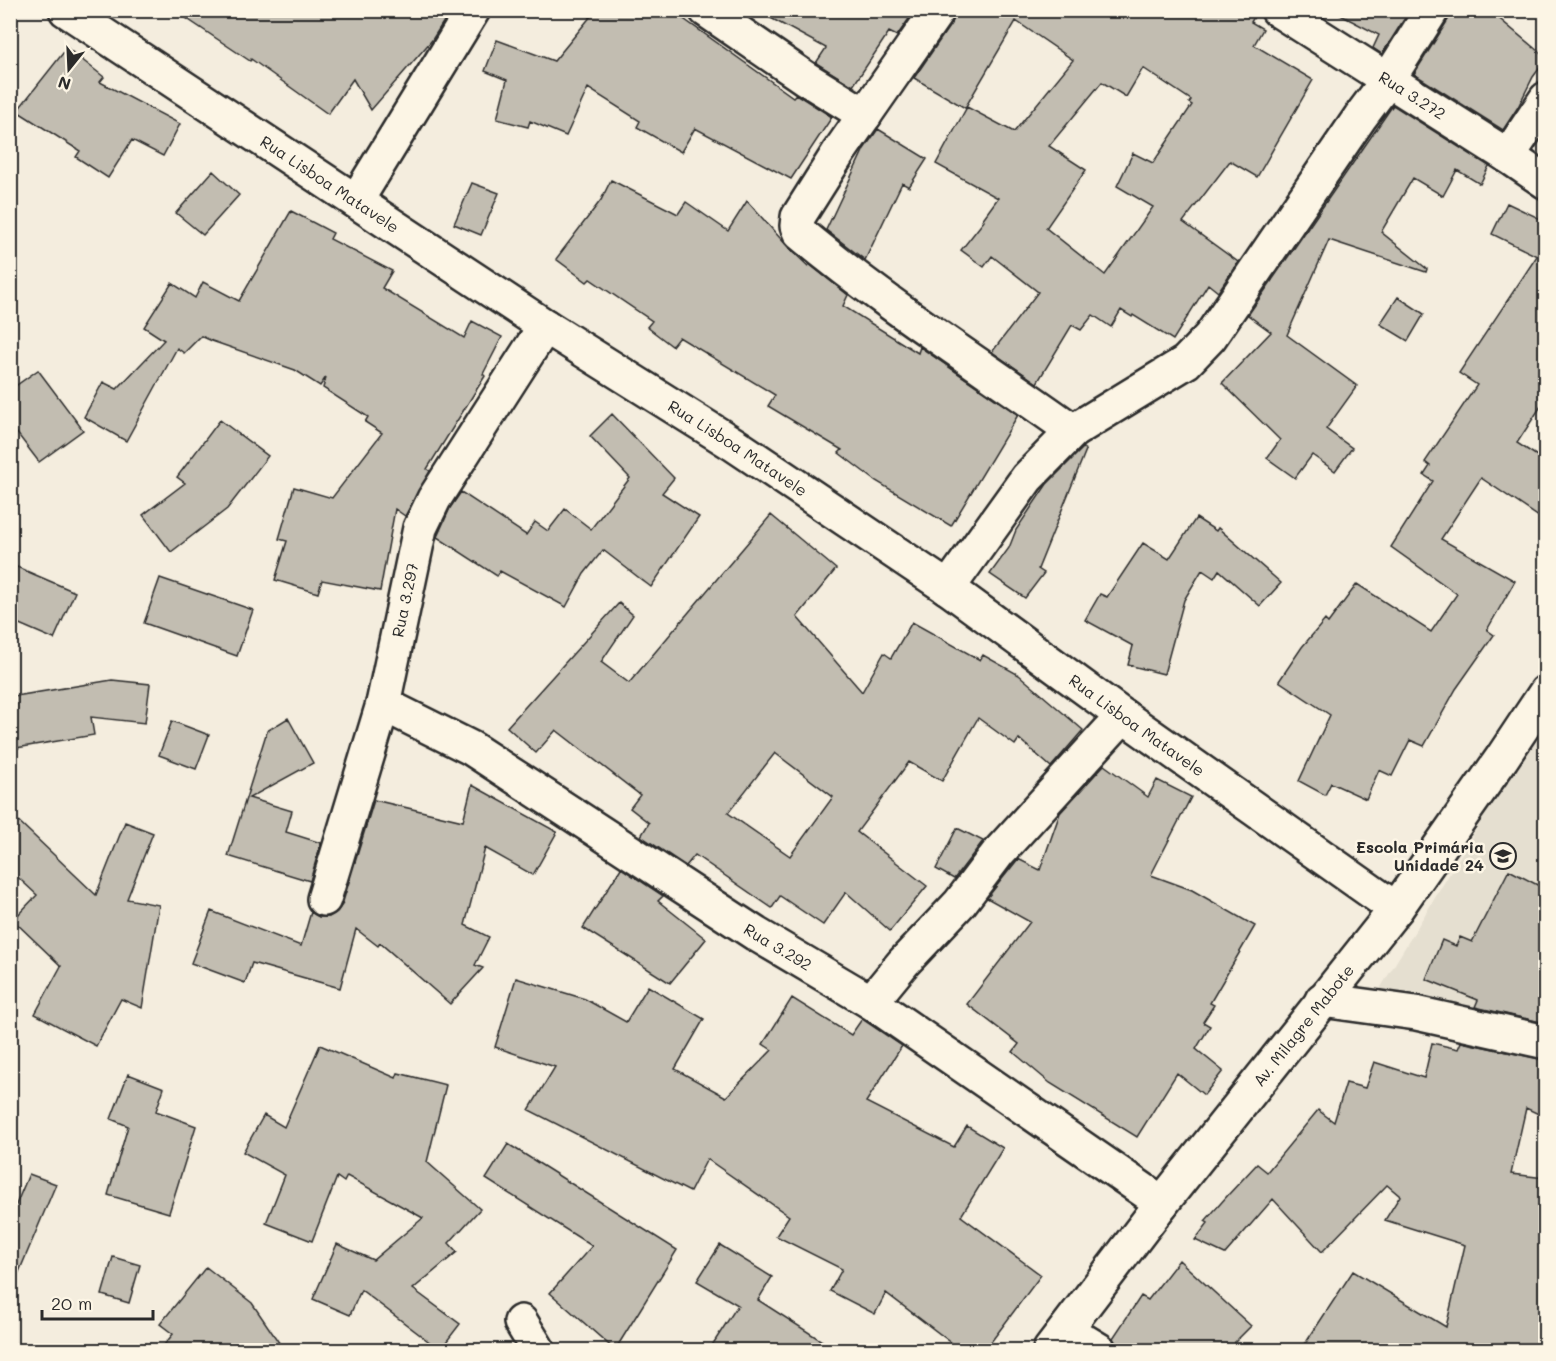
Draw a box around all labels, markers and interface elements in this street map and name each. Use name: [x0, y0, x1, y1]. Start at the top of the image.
north arrow: [39, 39, 99, 99]
street label: Rua 3.272: [1375, 66, 1450, 124]
text: N: [55, 72, 73, 96]
street label: Rua Lisboa Matavele: [257, 130, 403, 237]
street label: Rua Lisboa Matavele: [664, 395, 812, 501]
street label: Rua 3.297: [386, 561, 422, 639]
street label: Rua Lisboa Matavele: [1065, 669, 1209, 781]
place label: Escola Primária Unidade 24: [1356, 836, 1484, 875]
school or university icon: Escola Primária Unidade 24: [1488, 841, 1518, 871]
street label: Rua 3.292: [740, 918, 816, 975]
street label: Av. Milagre Mabote: [1248, 960, 1358, 1090]
scale bar: [42, 1283, 153, 1321]
text: 20 m: [51, 1291, 92, 1315]

